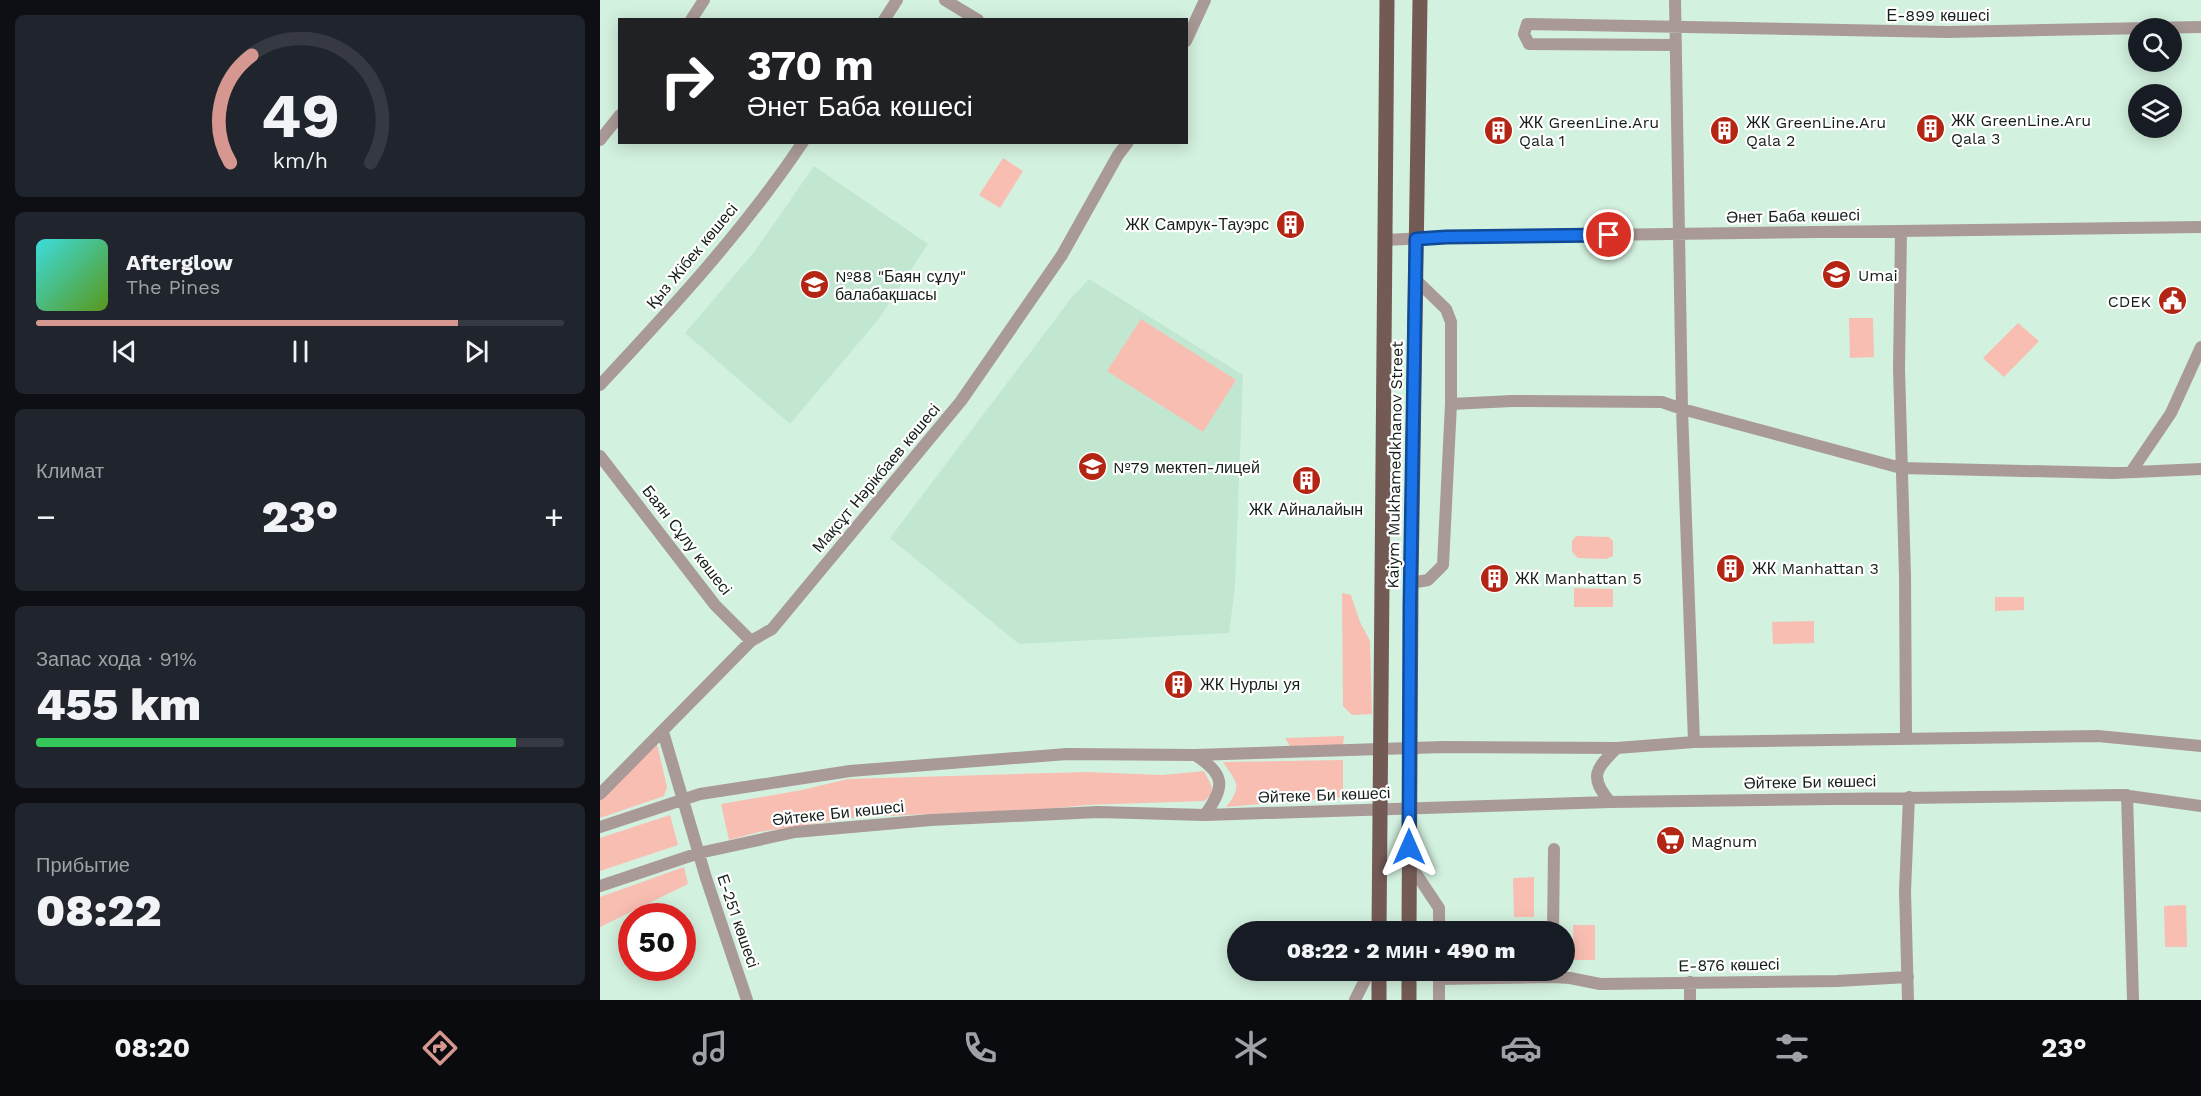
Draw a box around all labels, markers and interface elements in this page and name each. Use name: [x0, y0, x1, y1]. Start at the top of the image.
street label: Е-899 көшесі: [1886, 6, 1990, 25]
map controls: [2128, 18, 2182, 138]
button: search: [2128, 18, 2182, 72]
text: 370 m: [747, 41, 874, 90]
icon: right: [648, 42, 726, 120]
text: 49: [261, 79, 339, 152]
button: layers: [2128, 84, 2182, 138]
text: Әнет Баба көшесі: [747, 91, 973, 123]
place label: ЖК GreenLine.Aru Qala 3: [1951, 111, 2091, 148]
place label: ЖК GreenLine.Aru Qala 1: [1519, 113, 1659, 150]
place label: ЖК GreenLine.Aru Qala 2: [1746, 113, 1886, 150]
building icon: ЖК GreenLine.Aru Qala 3: [1914, 113, 1946, 145]
building icon: ЖК GreenLine.Aru Qala 1: [1482, 115, 1514, 147]
building icon: ЖК GreenLine.Aru Qala 2: [1709, 115, 1741, 147]
text: km/h: [272, 148, 328, 173]
street label: Қыз Жібек көшесі: [642, 200, 742, 312]
street label: Әнет Баба көшесі: [1726, 205, 1860, 227]
building icon: ЖК Самрук-Тауэрс: [1274, 208, 1306, 240]
pin: [1583, 209, 1634, 260]
place label: ЖК Самрук-Тауэрс: [1125, 215, 1269, 234]
icon: arrive: [1592, 218, 1625, 251]
text: Afterglow: [126, 250, 233, 275]
school or university icon: Umai: [1821, 259, 1853, 291]
place label: Umai: [1858, 266, 1898, 285]
place label: №88 "Баян сұлу" балабақшасы: [835, 267, 966, 304]
school or university icon: №88 "Баян сұлу" балабақшасы: [798, 269, 830, 301]
text: The Pines: [126, 275, 220, 299]
public building icon: CDEK: [2156, 285, 2188, 317]
place label: CDEK: [2108, 292, 2152, 311]
icon: previous: [108, 335, 141, 368]
icon: pause: [284, 335, 317, 368]
icon: next: [460, 335, 493, 368]
street label: Kaiym Mukhamedkhanov Street: [1383, 341, 1407, 589]
street label: Мақсұт Нәрікбаев көшесі: [808, 400, 944, 556]
school or university icon: №79 мектеп-лицей: [1076, 451, 1108, 483]
place label: №79 мектеп-лицей: [1113, 458, 1260, 477]
text: Климат: [36, 459, 104, 483]
building icon: ЖК Айналайын: [1290, 465, 1322, 497]
street label: Баян Сұлу көшесі: [638, 481, 736, 599]
text: 23°: [262, 490, 338, 543]
text: −: [36, 497, 56, 536]
text: +: [544, 497, 564, 536]
place label: ЖК Айналайын: [1249, 500, 1363, 519]
building icon: ЖК Manhattan 3: [1715, 552, 1747, 584]
place label: ЖК Manhattan 3: [1752, 559, 1879, 578]
building icon: ЖК Manhattan 5: [1478, 562, 1510, 594]
place label: ЖК Manhattan 5: [1515, 569, 1642, 588]
text: Запас хода · 91%: [36, 647, 197, 671]
building icon: ЖК Нурлы уя: [1163, 668, 1195, 700]
place label: ЖК Нурлы уя: [1200, 675, 1300, 694]
text: 455 km: [36, 678, 201, 731]
street label: Әйтеке Би көшесі: [1744, 771, 1876, 793]
street label: Әйтеке Би көшесі: [1257, 783, 1391, 807]
street label: Әйтеке Би көшесі: [771, 797, 905, 829]
position arrow: [1377, 815, 1441, 879]
supermarket icon: Magnum: [1654, 825, 1686, 857]
place label: Magnum: [1691, 832, 1757, 851]
text: Прибытие: [36, 853, 130, 877]
street label: Е-251 көшесі: [713, 872, 763, 970]
text: 08:22: [36, 884, 161, 937]
speed limit sign: 50: [618, 903, 696, 981]
text: 08:22 · 2 мин · 490 m: [1287, 938, 1515, 963]
street label: Е-876 көшесі: [1678, 955, 1780, 975]
icon: directions: [419, 1027, 461, 1069]
icon: music: [689, 1027, 731, 1069]
icon: phone: [959, 1027, 1001, 1069]
icon: climate: [1230, 1027, 1272, 1069]
icon: car: [1500, 1027, 1542, 1069]
icon: filters: [1771, 1027, 1813, 1069]
text: 08:20: [114, 1032, 190, 1064]
text: 23°: [2041, 1032, 2087, 1064]

